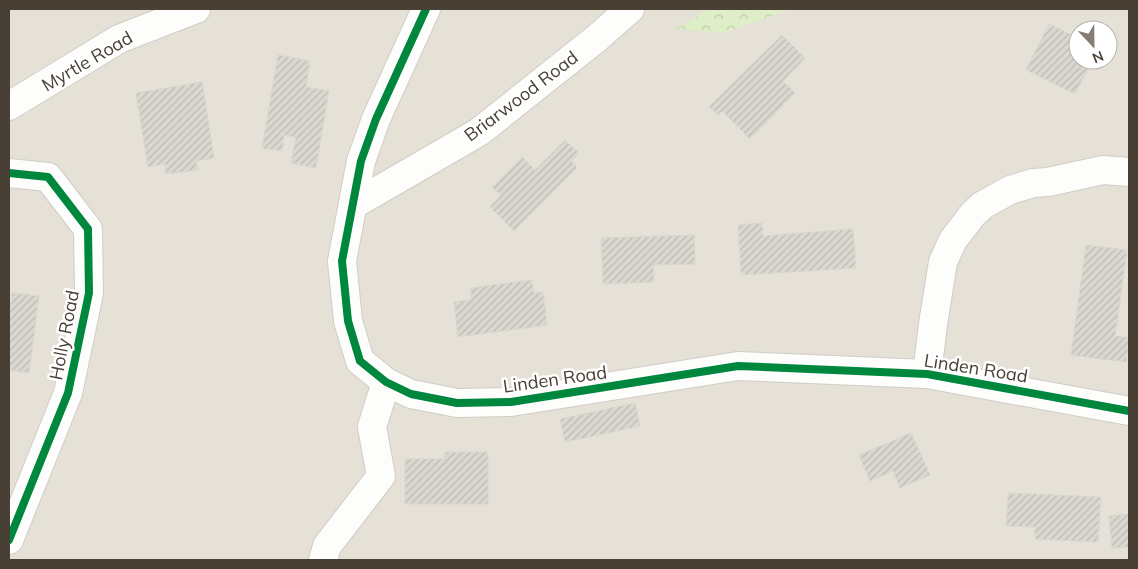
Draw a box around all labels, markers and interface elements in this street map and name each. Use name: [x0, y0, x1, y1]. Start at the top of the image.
north arrow: [1068, 20, 1118, 70]
street label: Myrtle Road: [37, 26, 137, 96]
street label: Briarwood Road: [460, 46, 582, 146]
text: N: [1090, 47, 1106, 67]
street label: Holly Road: [44, 288, 84, 382]
street label: Linden Road: [923, 348, 1029, 388]
street label: Linden Road: [502, 360, 608, 398]

